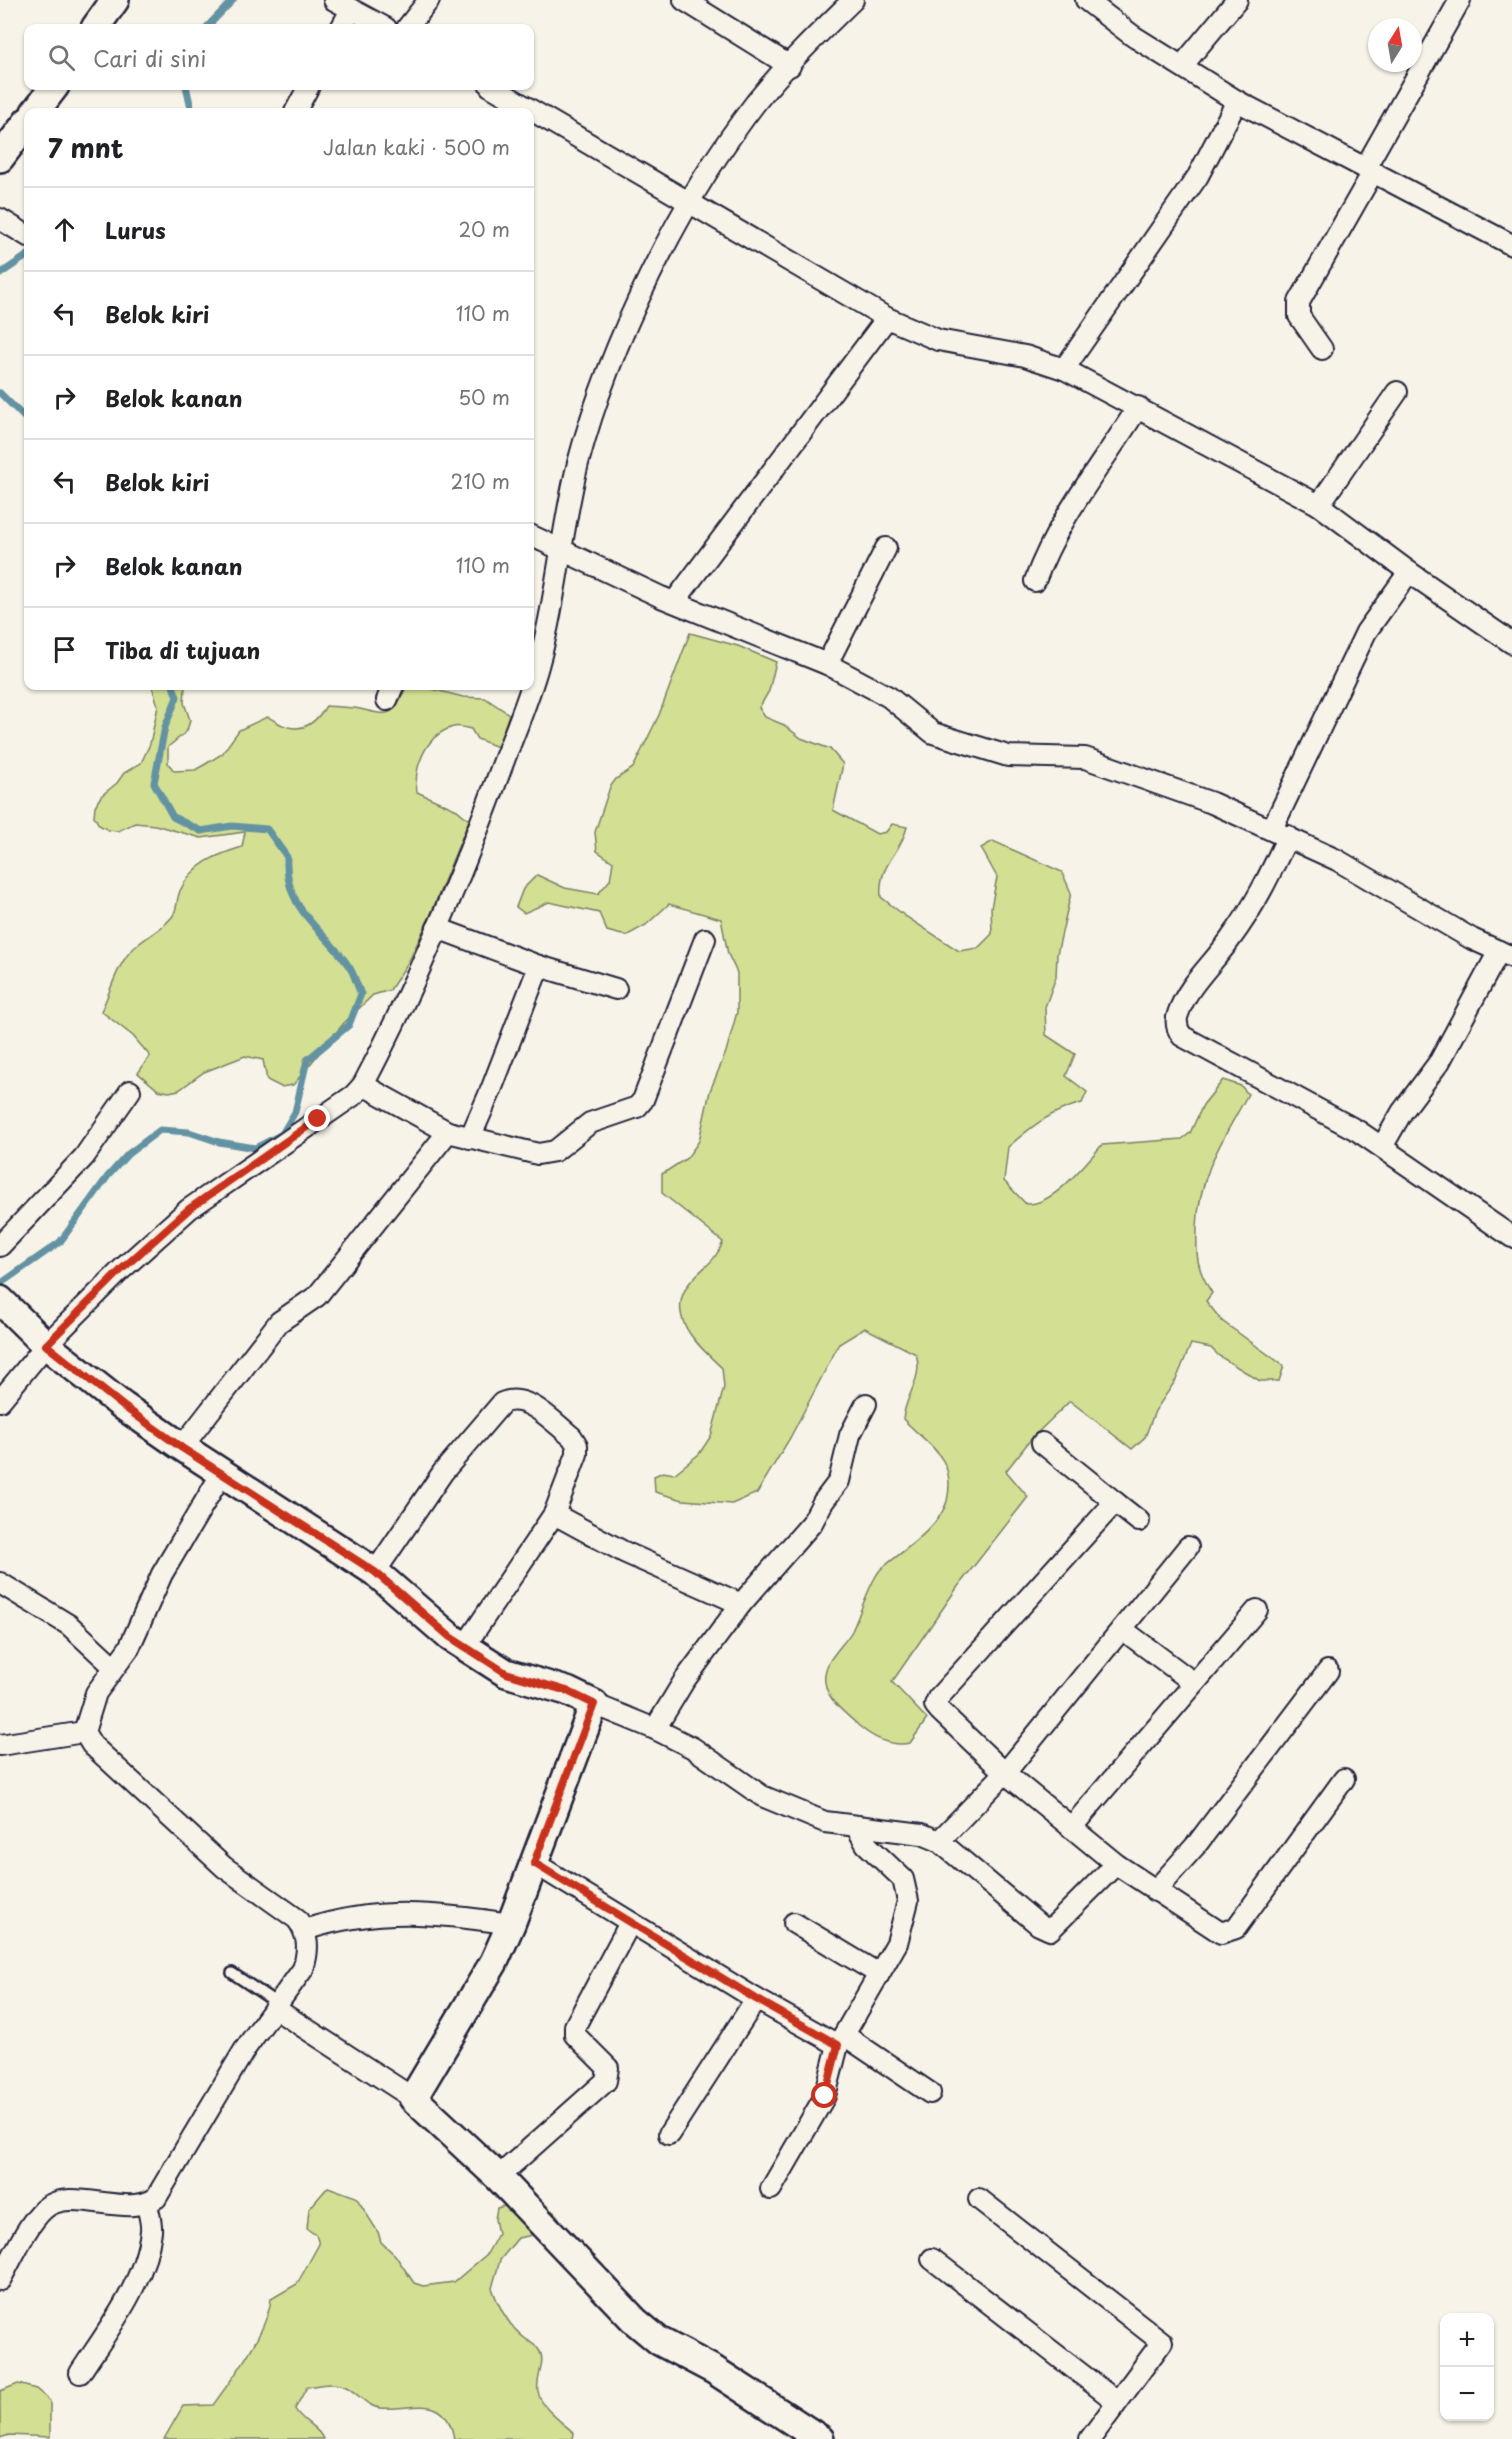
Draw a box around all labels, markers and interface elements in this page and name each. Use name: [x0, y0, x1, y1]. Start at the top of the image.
north arrow: [1368, 18, 1422, 72]
search box: [24, 24, 534, 90]
icon: search: [45, 41, 78, 74]
text: Cari di sini: [93, 41, 206, 74]
text: 7 mnt: [48, 128, 123, 167]
text: Jalan kaki · 500 m: [323, 132, 510, 162]
icon: ahead: [48, 213, 81, 246]
text: Lurus: [105, 213, 166, 246]
text: 20 m: [458, 214, 510, 244]
icon: left: [48, 297, 81, 330]
text: Belok kiri: [105, 297, 209, 330]
text: 110 m: [456, 298, 510, 328]
icon: right: [48, 381, 81, 414]
text: Belok kanan: [105, 381, 242, 414]
text: 50 m: [458, 382, 510, 412]
icon: left: [48, 465, 81, 498]
text: Belok kiri: [105, 465, 209, 498]
text: 210 m: [451, 466, 510, 496]
icon: right: [48, 549, 81, 582]
text: Belok kanan: [105, 549, 242, 582]
text: 110 m: [456, 550, 510, 580]
icon: arrive: [48, 633, 81, 666]
text: Tiba di tujuan: [105, 633, 260, 666]
route end: [304, 1105, 330, 1131]
route start: [811, 2082, 837, 2108]
map controls: [1440, 2313, 1494, 2421]
button: +: [1440, 2313, 1494, 2367]
button: −: [1440, 2367, 1494, 2421]

